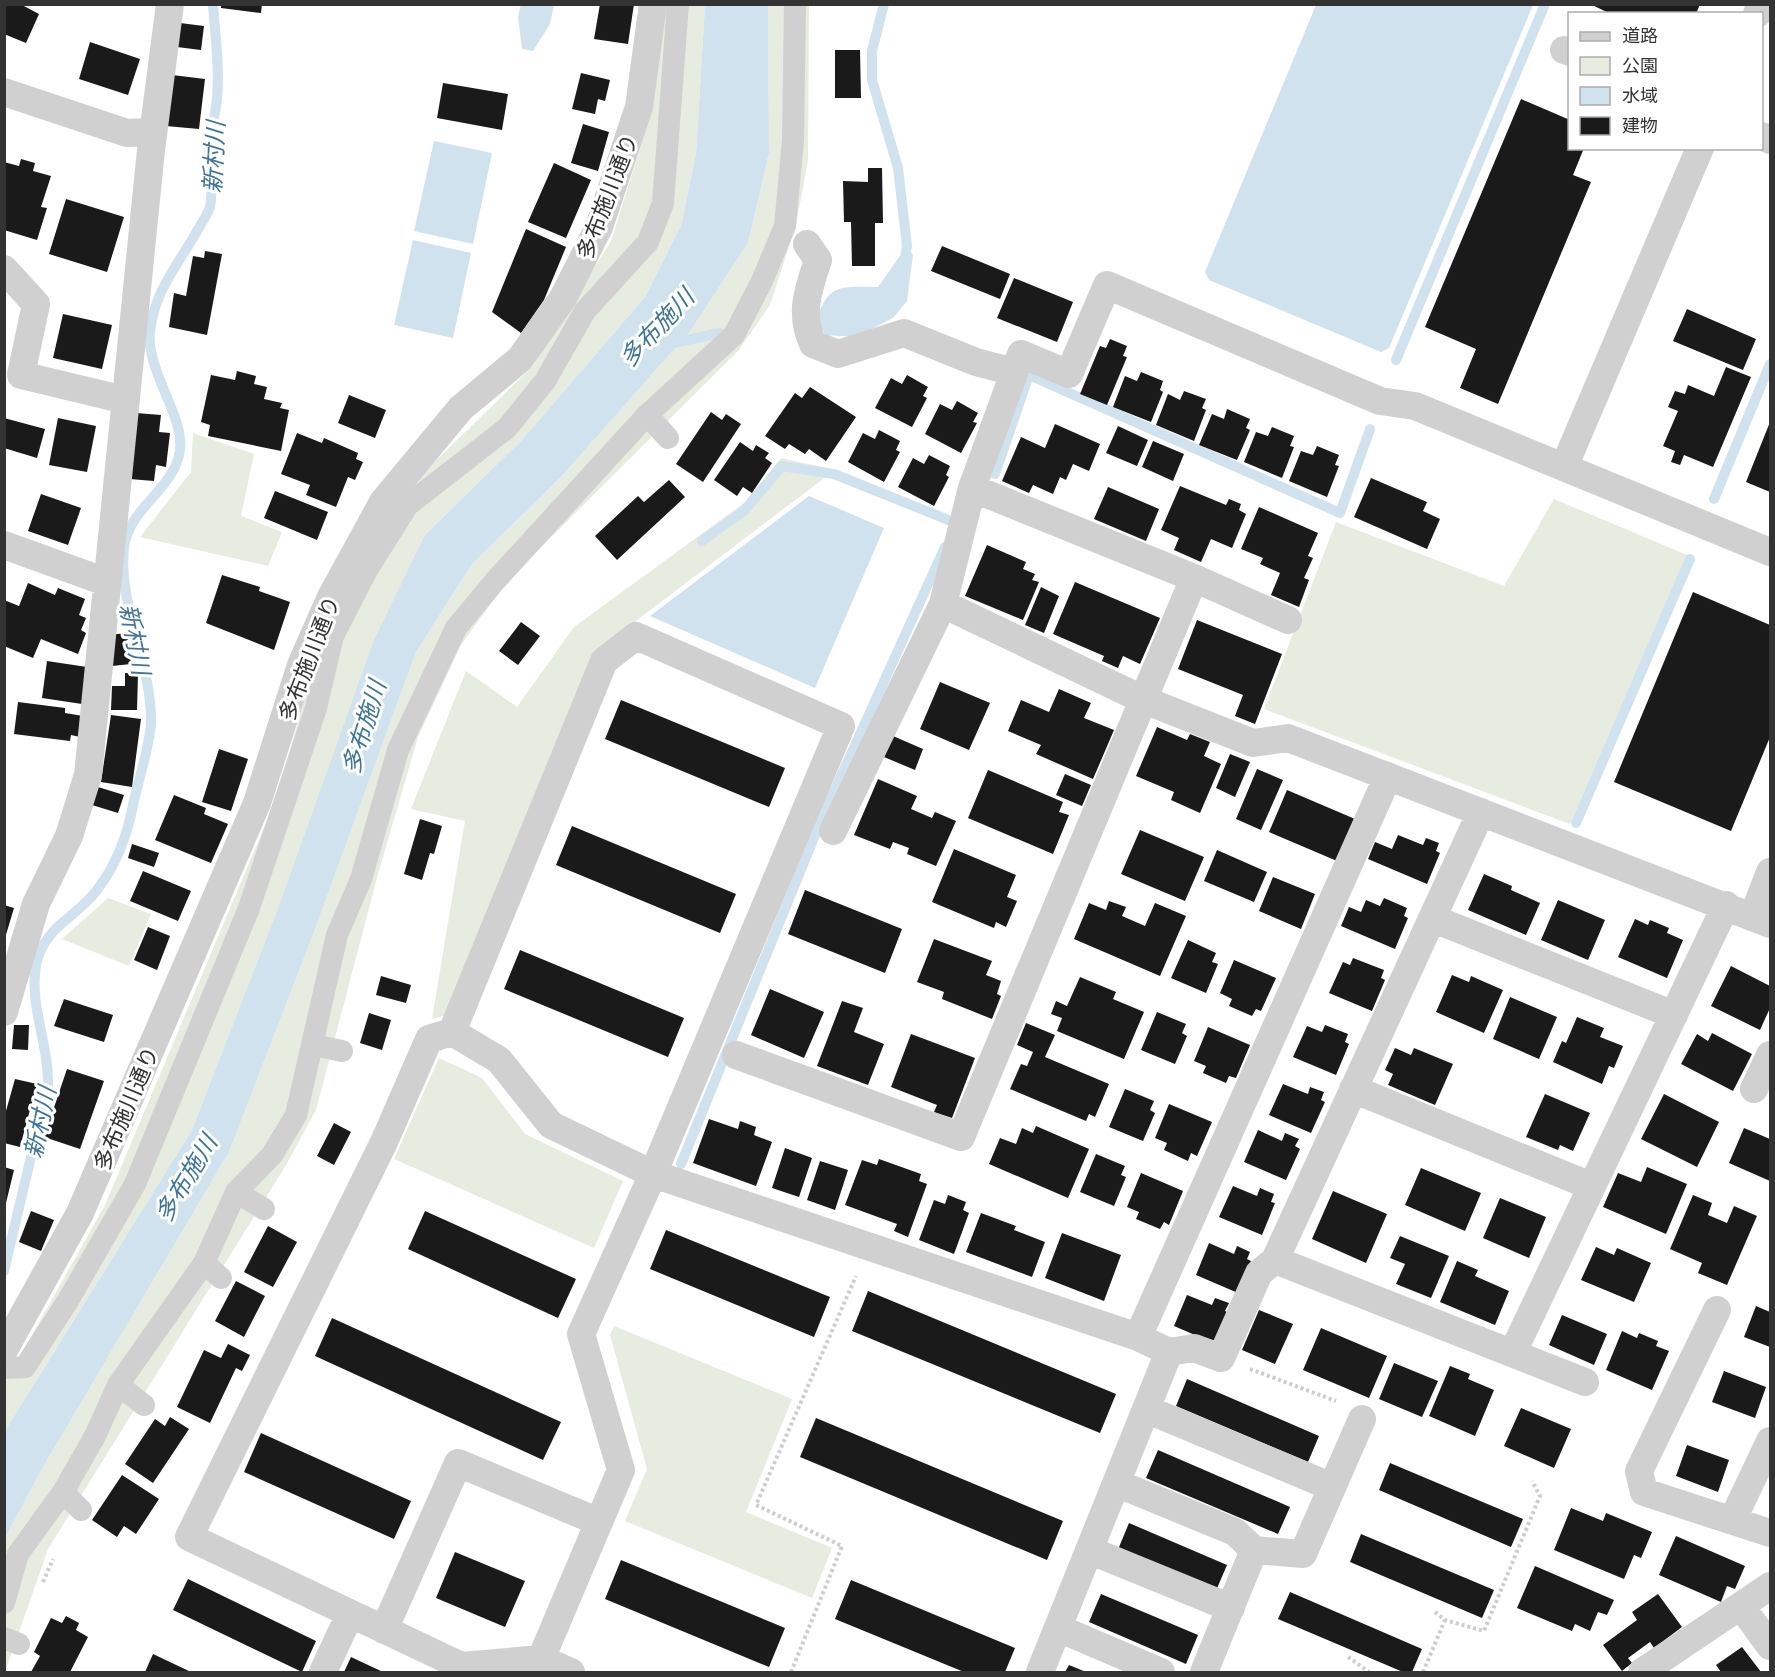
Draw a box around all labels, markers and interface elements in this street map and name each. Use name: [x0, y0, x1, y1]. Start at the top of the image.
legend: [1568, 12, 1763, 150]
text: 道路: [1622, 24, 1658, 46]
text: 公園: [1622, 54, 1658, 76]
text: 水域: [1622, 84, 1658, 106]
text: 建物: [1622, 114, 1658, 136]
water label: 新村川: [197, 117, 230, 194]
street label: 多布施川通り: [570, 130, 642, 262]
water label: 多布施川: [613, 280, 701, 372]
street label: 多布施川通り: [272, 592, 344, 724]
water label: 新村川: [115, 601, 158, 680]
water label: 多布施川: [335, 674, 392, 777]
street label: 多布施川通り: [87, 1042, 163, 1174]
water label: 新村川: [17, 1081, 61, 1160]
water label: 多布施川: [148, 1127, 224, 1227]

